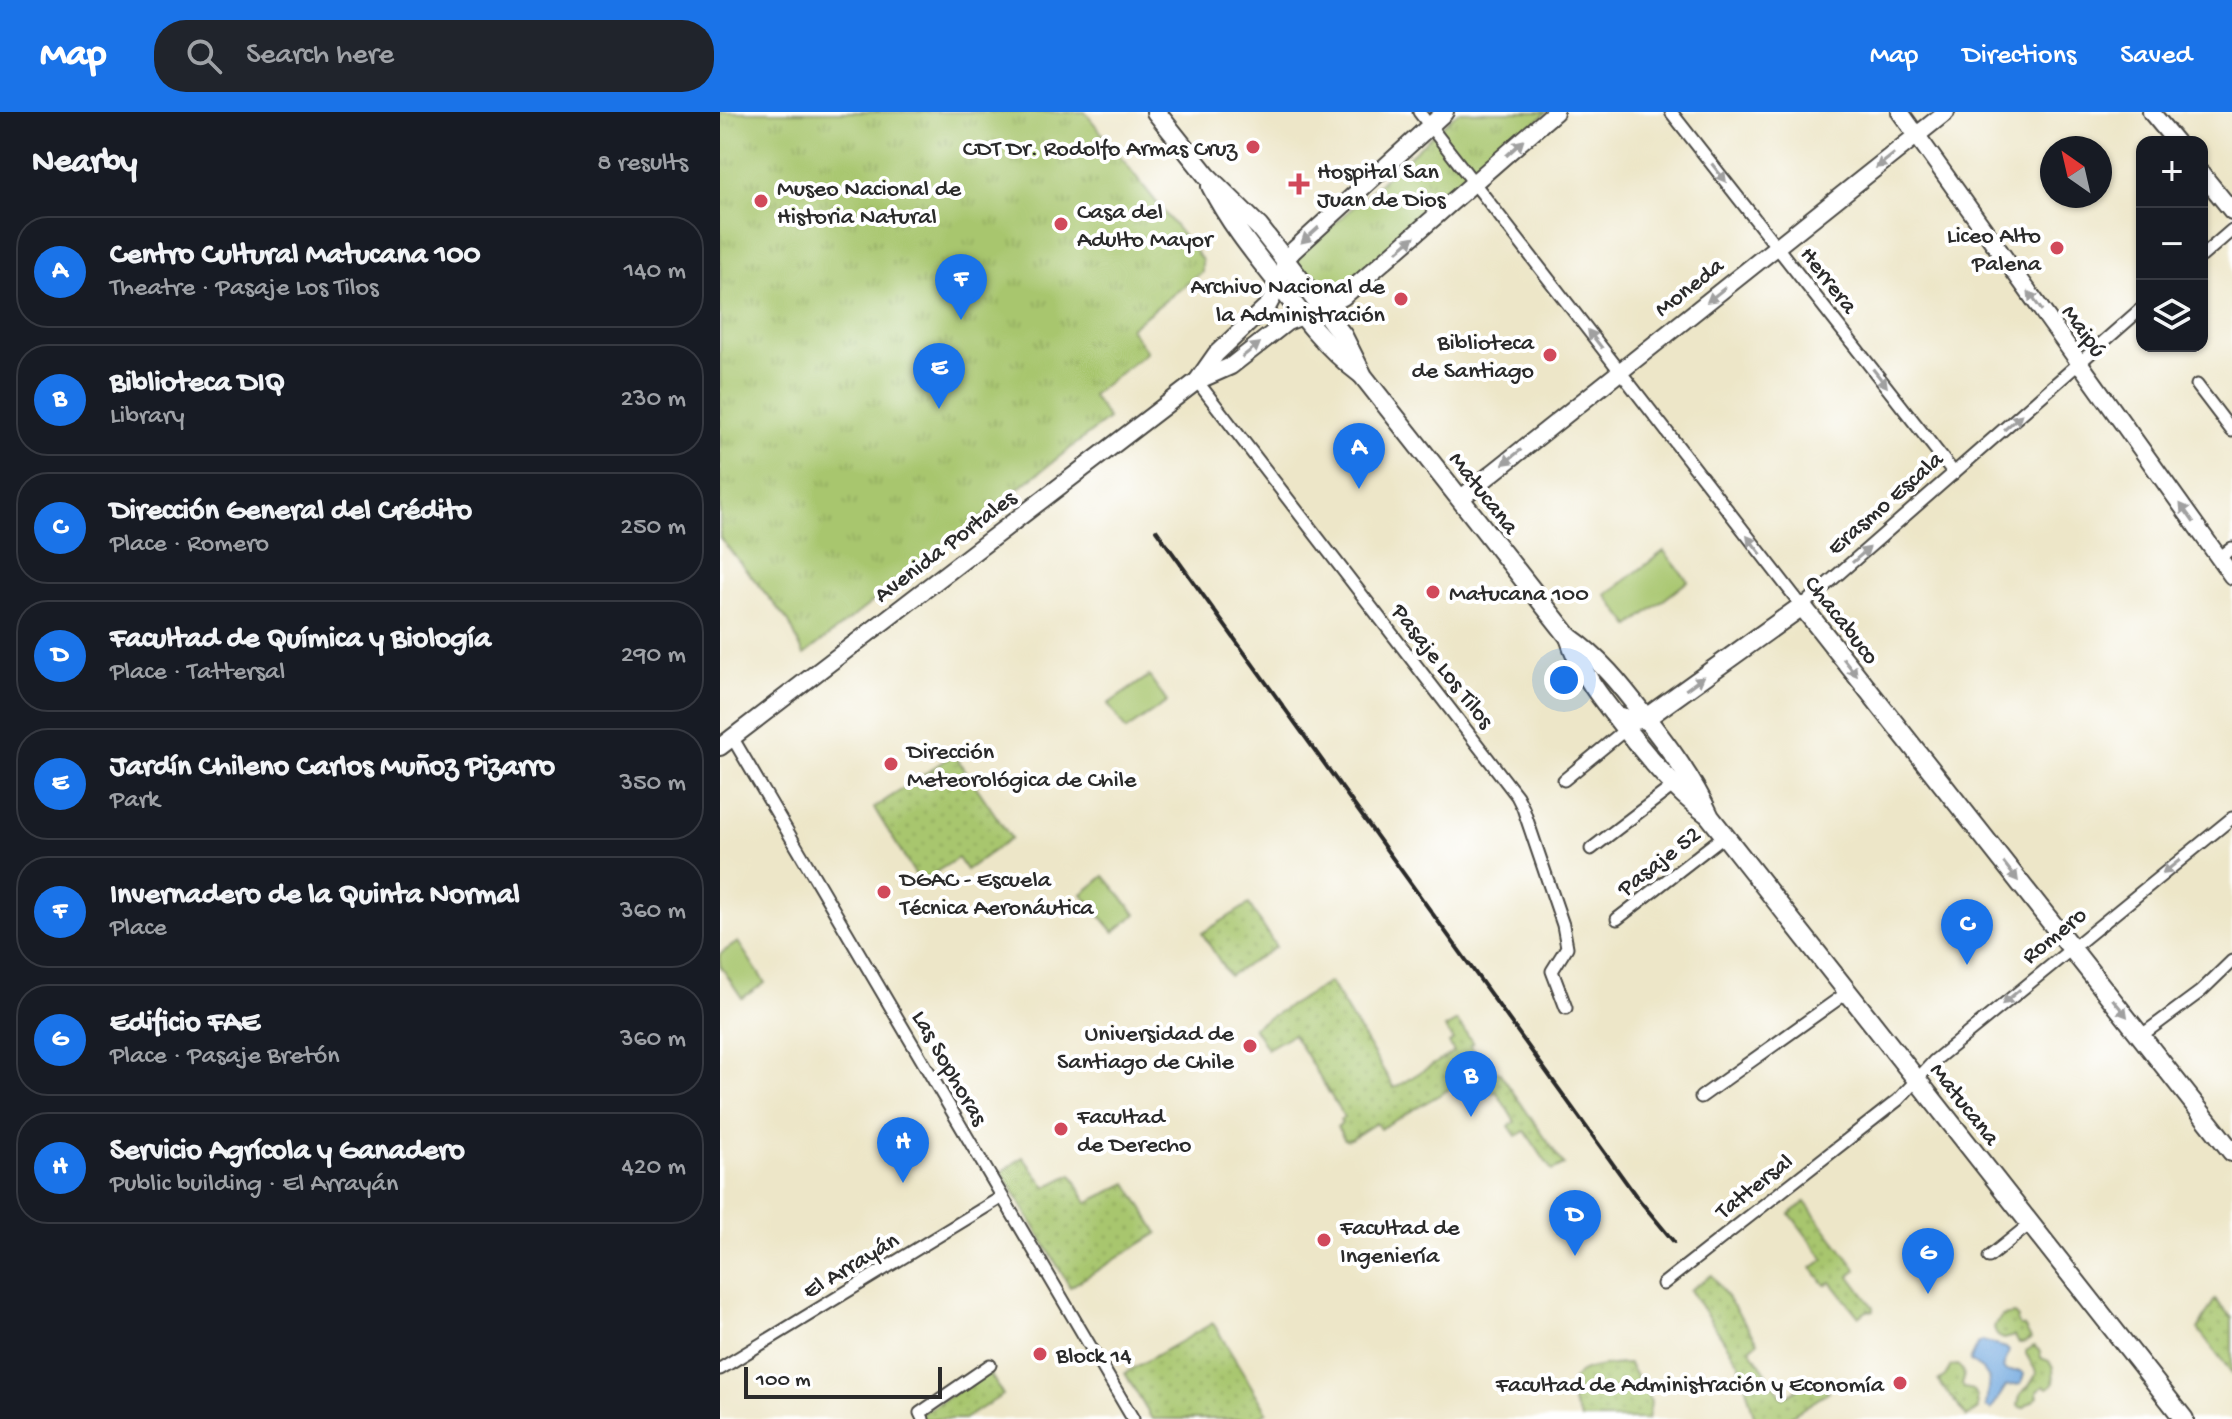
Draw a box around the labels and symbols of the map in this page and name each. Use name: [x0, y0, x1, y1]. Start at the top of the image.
place label: CDT Dr. Rodolfo Armas Cruz: [963, 136, 1238, 165]
north arrow: [2040, 136, 2112, 208]
marker: CDT Dr. Rodolfo Armas Cruz: [1244, 138, 1262, 156]
one-way arrow: [1504, 140, 1524, 157]
one-way arrow: [1875, 152, 1895, 168]
place label: Hospital San Juan de Dios: [1317, 159, 1447, 216]
one-way arrow: [1711, 163, 1727, 183]
marker: Hospital San Juan de Dios: [1288, 173, 1310, 195]
place label: Museo Nacional de Historia Natural: [777, 176, 962, 233]
marker: Museo Nacional de Historia Natural: [752, 192, 770, 210]
place label: Casa del Adulto Mayor: [1077, 199, 1215, 256]
marker: Casa del Adulto Mayor: [1052, 215, 1070, 233]
place label: Liceo Alto Palena: [1947, 223, 2042, 280]
one-way arrow: [1301, 225, 1320, 243]
one-way arrow: [1395, 236, 1415, 253]
marker: Liceo Alto Palena: [2048, 239, 2066, 257]
street label: Herrera: [1792, 242, 1863, 321]
street label: Moneda: [1650, 252, 1731, 325]
pin: F: [935, 254, 987, 320]
place label: Archivo Nacional de la Administración: [1190, 274, 1386, 331]
one-way arrow: [1706, 286, 1726, 303]
marker: Archivo Nacional de la Administración: [1392, 290, 1410, 308]
one-way arrow: [2028, 291, 2043, 312]
street label: Maipú: [2053, 300, 2111, 364]
one-way arrow: [1587, 329, 1603, 349]
place label: Biblioteca de Santiago: [1412, 330, 1535, 387]
pin: E: [913, 343, 965, 409]
one-way arrow: [1241, 343, 1261, 359]
marker: Biblioteca de Santiago: [1541, 346, 1559, 364]
one-way arrow: [1871, 368, 1887, 388]
one-way arrow: [2003, 413, 2022, 431]
pin: A: [1333, 423, 1385, 489]
street label: Erasmo Escala: [1822, 446, 1951, 563]
street label: Matucana: [1441, 447, 1524, 542]
one-way arrow: [1502, 448, 1522, 465]
street label: Avenida Portales: [869, 484, 1024, 611]
one-way arrow: [2179, 502, 2195, 523]
one-way arrow: [1746, 535, 1763, 555]
one-way arrow: [1850, 547, 1870, 564]
street label: Chacabuco: [1796, 571, 1884, 672]
place label: Matucana 100: [1449, 581, 1589, 610]
marker: Matucana 100: [1424, 583, 1442, 601]
street label: Pasaje Los Tilos: [1383, 598, 1500, 736]
one-way arrow: [1842, 657, 1858, 677]
your location: [1544, 660, 1584, 700]
one-way arrow: [1685, 675, 1706, 691]
place label: Dirección Meteorológica de Chile: [905, 739, 1137, 796]
marker: Dirección Meteorológica de Chile: [882, 755, 900, 773]
street label: Pasaje 52: [1612, 821, 1708, 905]
one-way arrow: [2162, 858, 2182, 875]
one-way arrow: [2003, 862, 2019, 882]
place label: DGAC - Escuela Técnica Aeronáutica: [898, 867, 1094, 924]
marker: DGAC - Escuela Técnica Aeronáutica: [875, 883, 893, 901]
pin: C: [1941, 899, 1993, 965]
street label: Romero: [2017, 902, 2094, 972]
one-way arrow: [2001, 988, 2021, 1005]
one-way arrow: [2112, 998, 2128, 1018]
street label: Las Sophoras: [903, 1006, 993, 1132]
place label: Universidad de Santiago de Chile: [1057, 1021, 1235, 1078]
marker: Universidad de Santiago de Chile: [1241, 1037, 1259, 1055]
pin: B: [1445, 1051, 1497, 1117]
street label: Matucana: [1922, 1058, 2005, 1153]
place label: Facultad de Derecho: [1076, 1104, 1192, 1161]
pin: H: [877, 1117, 929, 1183]
marker: Facultad de Derecho: [1052, 1120, 1070, 1138]
street label: Tattersal: [1709, 1148, 1800, 1228]
pin: D: [1549, 1190, 1601, 1256]
place label: Facultad de Ingeniería: [1339, 1215, 1460, 1272]
street label: El Arrayán: [799, 1227, 906, 1307]
pin: G: [1902, 1228, 1954, 1294]
marker: Facultad de Ingeniería: [1315, 1231, 1333, 1249]
place label: Block 14: [1055, 1343, 1132, 1372]
marker: Block 14: [1031, 1345, 1049, 1363]
scale bar: [744, 1363, 942, 1399]
place label: Facultad de Administración y Economía: [1495, 1372, 1885, 1401]
marker: Facultad de Administración y Economía: [1891, 1374, 1909, 1392]

